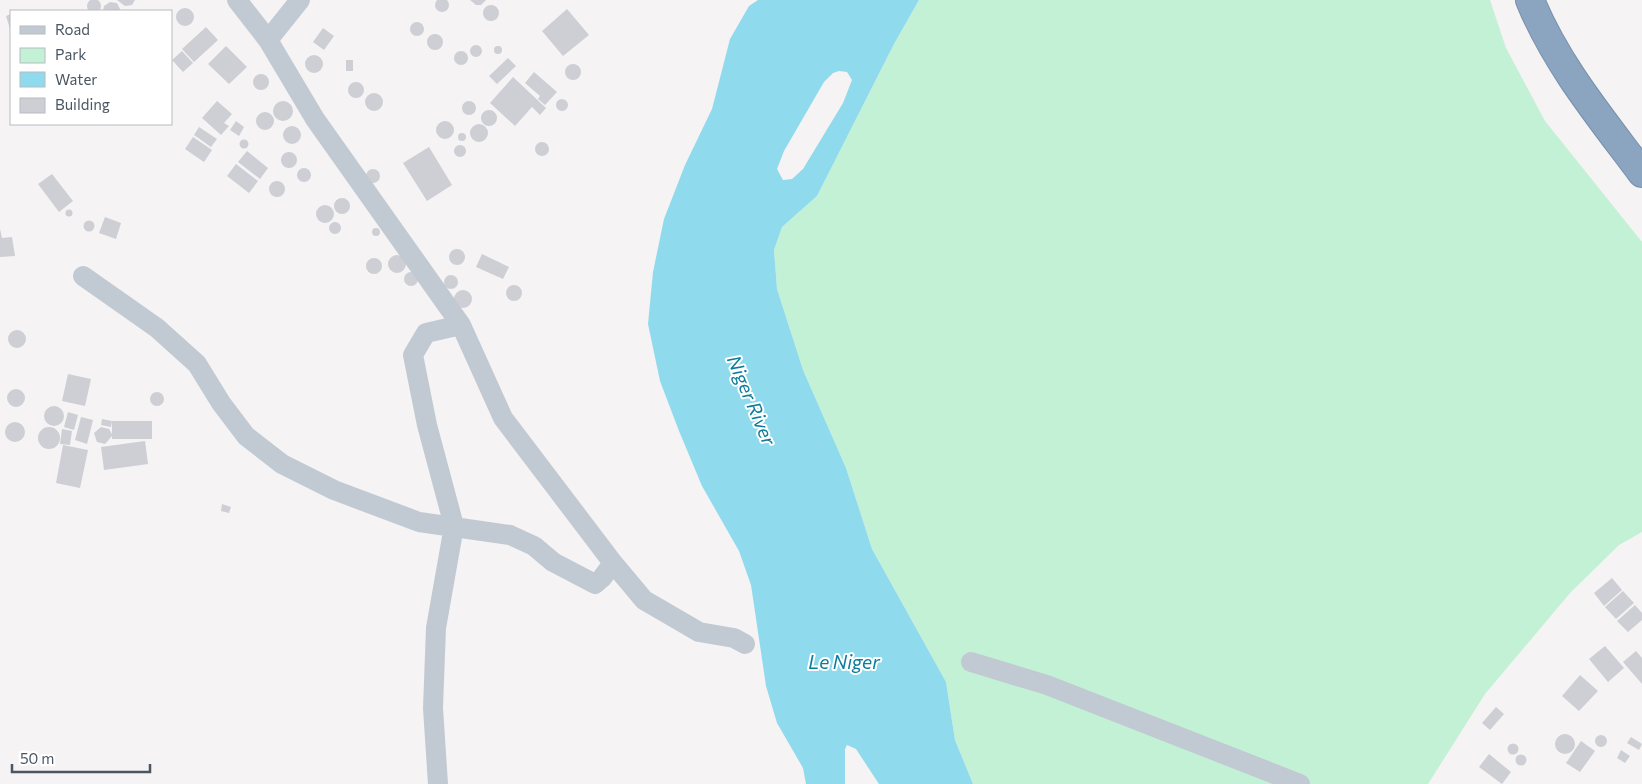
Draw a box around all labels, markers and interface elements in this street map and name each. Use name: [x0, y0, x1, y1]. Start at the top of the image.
legend: [10, 10, 172, 125]
text: Road: [55, 20, 90, 38]
text: Park: [55, 45, 86, 63]
text: Water: [55, 70, 97, 88]
text: Building: [55, 95, 110, 113]
water label: Niger River: [723, 352, 782, 450]
water label: Le Niger: [808, 650, 881, 673]
scale bar: [12, 742, 150, 774]
text: 50 m: [20, 749, 54, 767]

